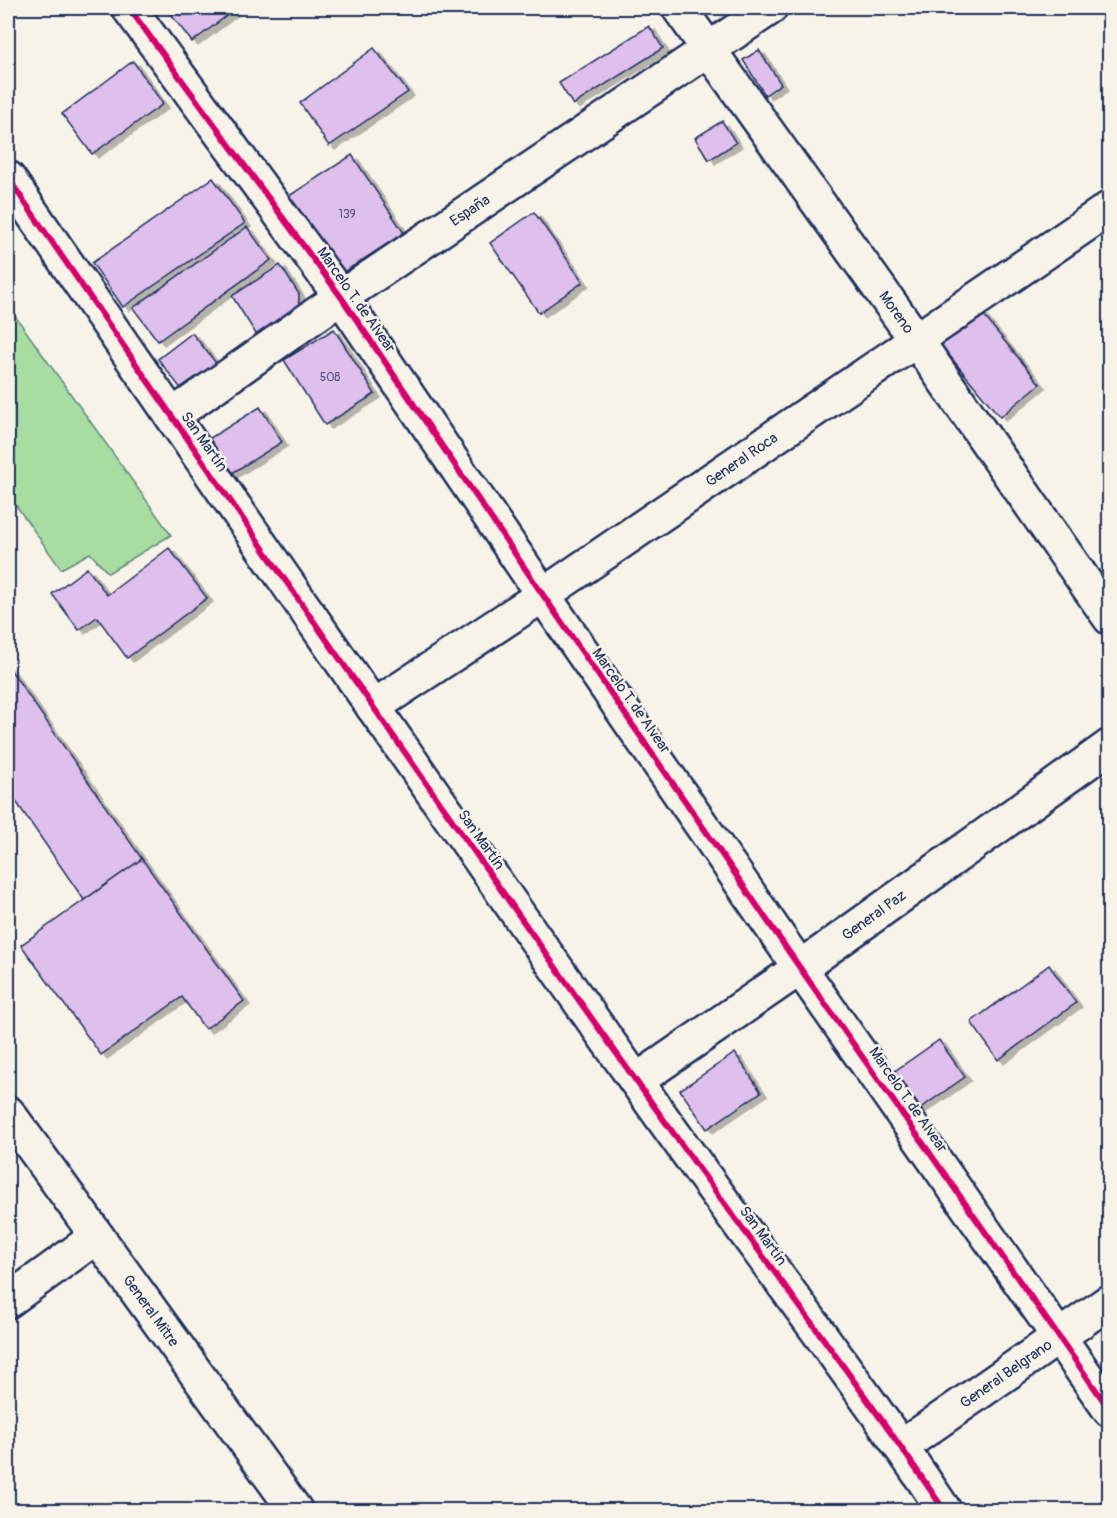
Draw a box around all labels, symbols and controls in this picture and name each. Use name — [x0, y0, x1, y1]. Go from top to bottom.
street label: España — [446, 190, 493, 230]
house number: 139 — [338, 207, 356, 222]
street label: Marcelo T. de Alvear — [312, 243, 400, 357]
street label: Moreno — [875, 287, 918, 337]
house number: 508 — [320, 370, 340, 385]
street label: San Martín — [176, 408, 232, 476]
street label: General Roca — [702, 428, 781, 491]
street label: Marcelo T. de Alvear — [587, 644, 675, 758]
street label: San Martín — [453, 806, 509, 874]
street label: General Paz — [838, 886, 910, 945]
street label: Marcelo T. de Alvear — [864, 1043, 952, 1157]
street label: San Martín — [735, 1203, 791, 1269]
street label: General Mitre — [119, 1271, 184, 1351]
street label: General Belgrano — [956, 1335, 1056, 1412]

